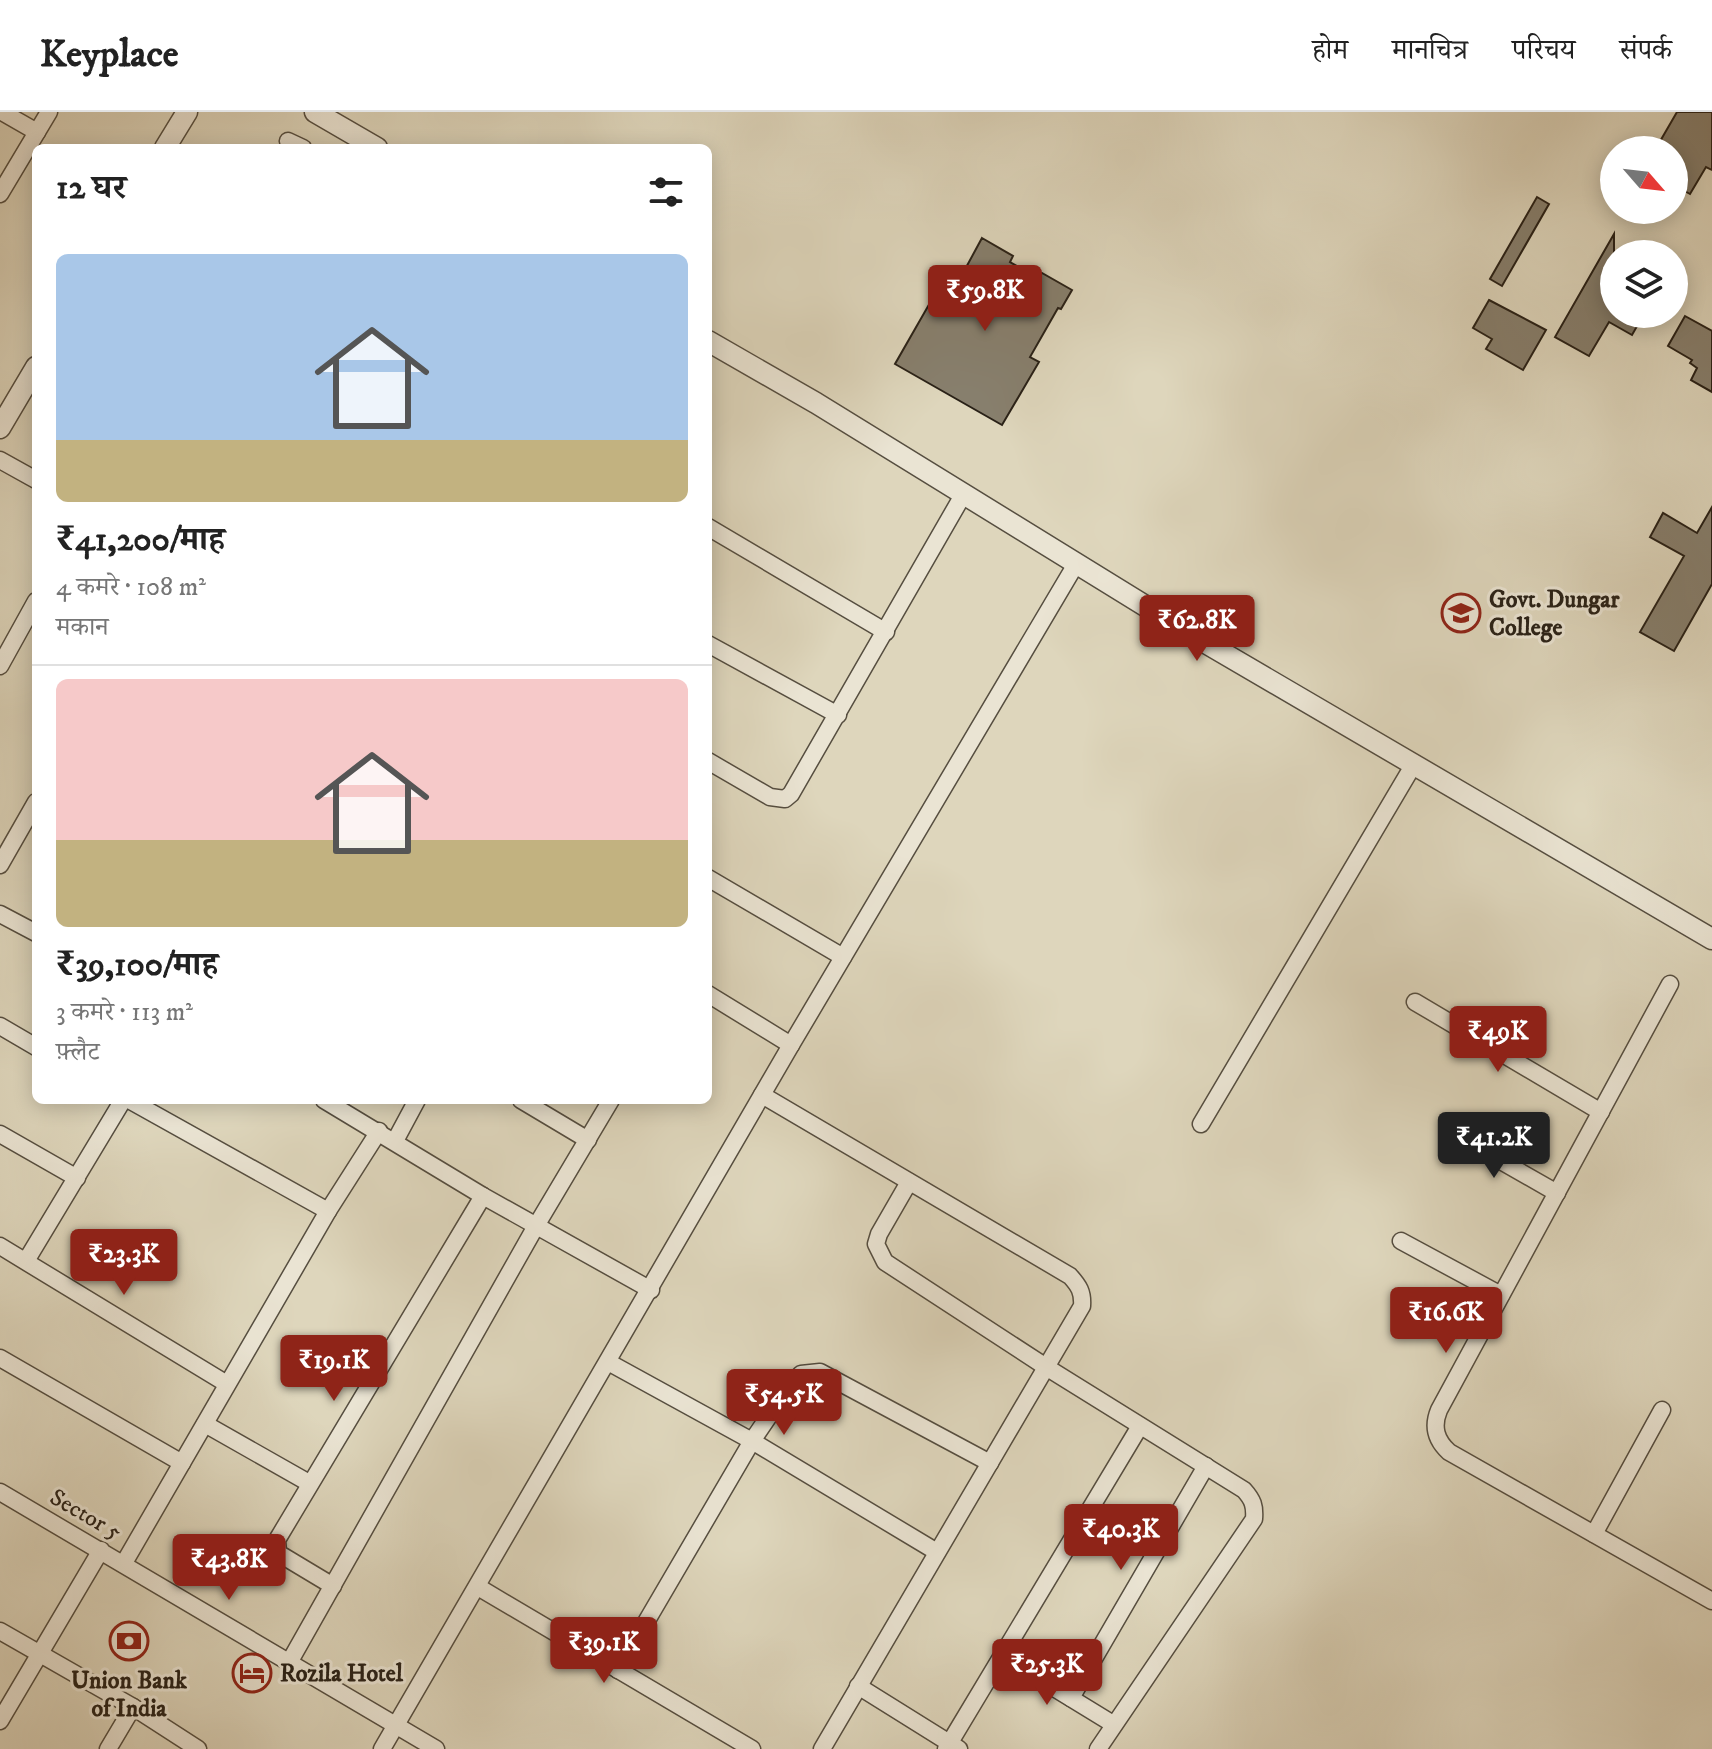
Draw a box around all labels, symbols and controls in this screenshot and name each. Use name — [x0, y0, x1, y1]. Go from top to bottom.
text: Keyplace — [40, 31, 179, 79]
text: होम — [1312, 33, 1348, 68]
text: मानचित्र — [1392, 33, 1468, 68]
text: परिचय — [1512, 33, 1575, 68]
text: संपर्क — [1619, 33, 1672, 68]
north arrow — [1600, 136, 1688, 224]
map controls — [1600, 136, 1688, 328]
text: 12 घर — [56, 167, 126, 209]
icon: filters — [644, 170, 688, 214]
button: layers — [1600, 240, 1688, 328]
pin: ₹59.8K — [920, 265, 1050, 333]
text: ₹59.8K — [946, 274, 1024, 307]
icon: home — [300, 306, 444, 450]
text: ₹41,200/माह — [56, 519, 225, 561]
text: 4 कमरे · 108 m² — [56, 571, 206, 604]
place label: Govt. Dungar College — [1489, 585, 1620, 643]
school or university icon: Govt. Dungar College — [1440, 592, 1482, 634]
pin: ₹62.8K — [1132, 595, 1262, 663]
text: ₹62.8K — [1158, 604, 1236, 637]
text: मकान — [56, 611, 109, 644]
icon: home — [300, 731, 444, 875]
text: ₹39,100/माह — [56, 944, 218, 986]
text: 3 कमरे · 113 m² — [56, 996, 193, 1029]
pin: ₹49K — [1451, 1006, 1545, 1074]
text: ₹49K — [1468, 1015, 1528, 1048]
text: फ़्लैट — [56, 1036, 99, 1069]
pin: ₹41.2K — [1429, 1112, 1559, 1180]
text: ₹41.2K — [1456, 1121, 1532, 1154]
pin: ₹23.3K — [59, 1229, 189, 1297]
text: ₹23.3K — [88, 1238, 160, 1271]
pin: ₹16.6K — [1381, 1287, 1511, 1355]
text: ₹16.6K — [1408, 1296, 1484, 1329]
pin: ₹19.1K — [269, 1335, 399, 1403]
text: ₹19.1K — [298, 1344, 370, 1377]
pin: ₹54.5K — [719, 1369, 849, 1437]
text: ₹54.5K — [745, 1378, 823, 1411]
street label: Sector 5 — [44, 1482, 127, 1547]
pin: ₹40.3K — [1056, 1504, 1186, 1572]
text: ₹40.3K — [1082, 1513, 1160, 1546]
pin: ₹43.8K — [164, 1534, 294, 1602]
text: ₹43.8K — [191, 1543, 267, 1576]
pin: ₹39.1K — [539, 1617, 669, 1685]
bank icon: Union Bank of India — [108, 1620, 150, 1662]
text: ₹39.1K — [568, 1626, 640, 1659]
pin: ₹25.3K — [982, 1639, 1112, 1707]
text: ₹25.3K — [1010, 1648, 1084, 1681]
hotel icon: Rozila Hotel — [231, 1652, 273, 1694]
place label: Rozila Hotel — [280, 1659, 404, 1689]
place label: Union Bank of India — [71, 1666, 188, 1724]

